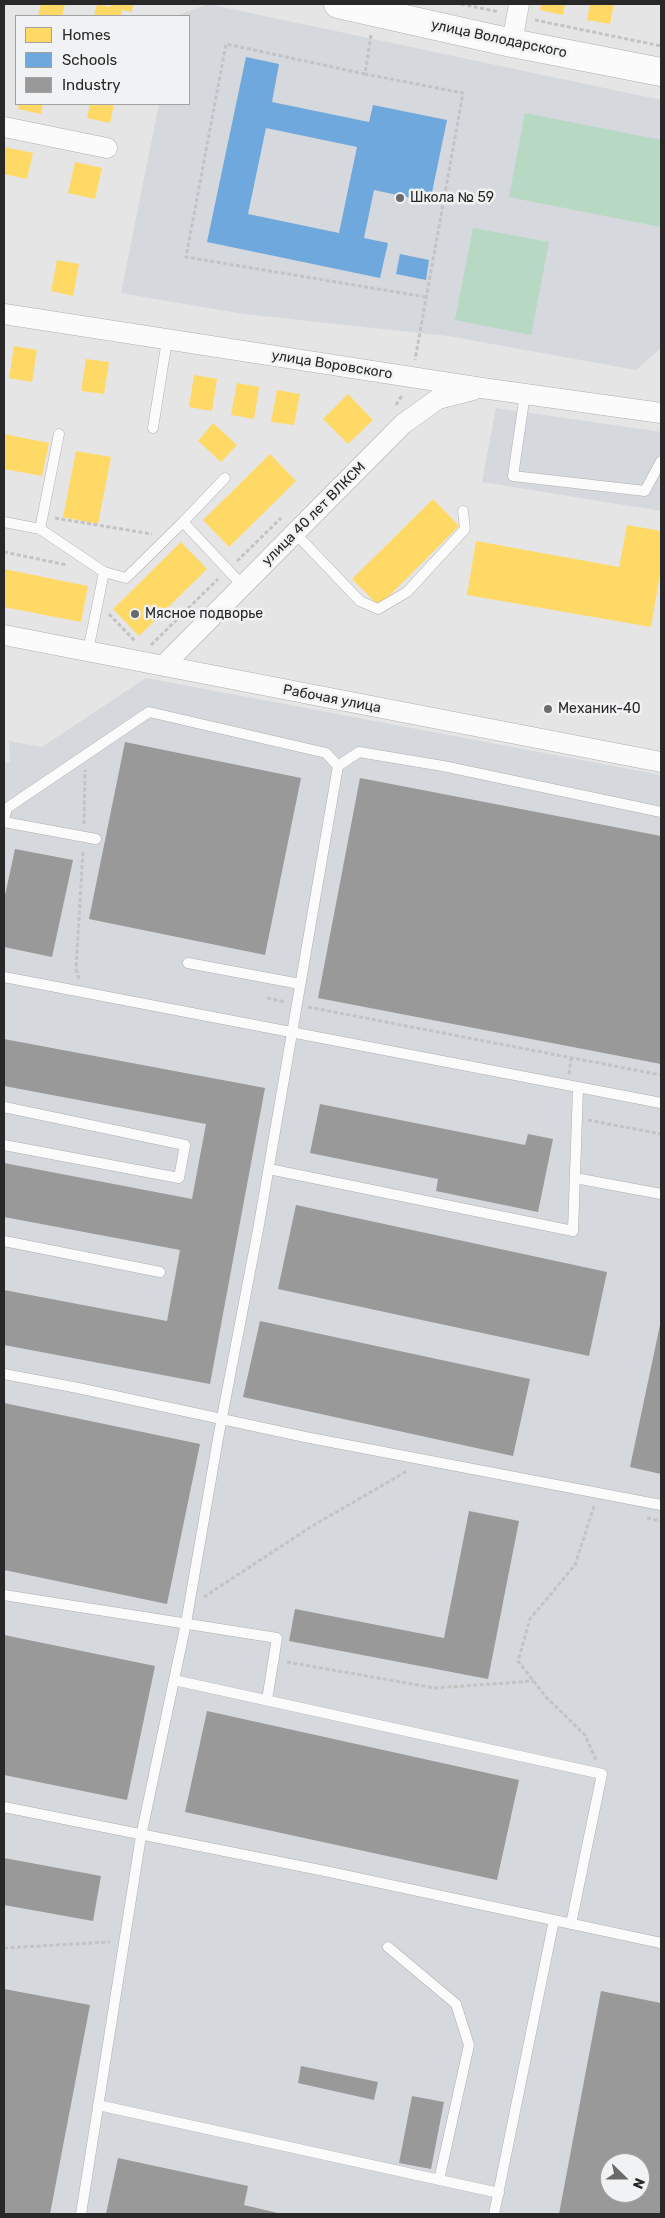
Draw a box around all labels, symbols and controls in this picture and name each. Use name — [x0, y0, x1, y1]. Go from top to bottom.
legend — [15, 15, 190, 105]
street label: улица Володарского — [430, 16, 568, 62]
text: Homes — [62, 26, 111, 44]
text: Schools — [62, 51, 117, 69]
text: Industry — [62, 76, 121, 94]
place label: Школа № 59 — [410, 190, 494, 206]
marker: Школа № 59 — [394, 192, 406, 204]
street label: улица Воровского — [270, 347, 394, 383]
street label: улица 40 лет ВЛКСМ — [259, 459, 369, 569]
place label: Мясное подворье — [145, 606, 263, 622]
marker: Мясное подворье — [129, 608, 141, 620]
street label: Рабочая улица — [281, 681, 383, 717]
place label: Механик-40 — [558, 701, 641, 717]
marker: Механик-40 — [542, 703, 554, 715]
north arrow — [600, 2153, 650, 2203]
text: N — [629, 2176, 648, 2191]

